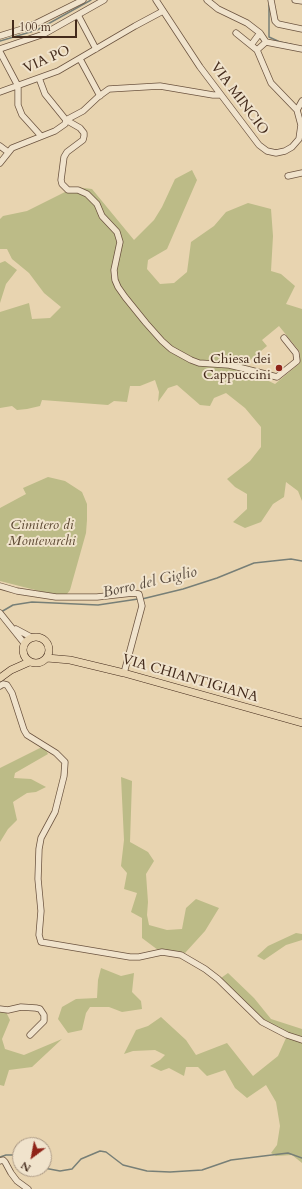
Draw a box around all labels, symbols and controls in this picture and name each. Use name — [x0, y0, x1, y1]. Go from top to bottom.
scale bar — [14, 12, 79, 38]
text: 100 m — [19, 19, 51, 35]
street label: VIA PO — [21, 42, 73, 78]
street label: VIA MINCIO — [206, 59, 272, 139]
place label: Chiesa dei Cappuccini — [203, 352, 271, 384]
marker: Chiesa dei Cappuccini — [274, 363, 284, 373]
park label: Cimitero di Montevarchi — [8, 518, 76, 550]
water label: Borro del Giglio — [101, 563, 199, 603]
street label: VIA CHIANTIGIANA — [120, 652, 260, 706]
north arrow — [12, 1137, 52, 1177]
text: N — [18, 1158, 34, 1176]

